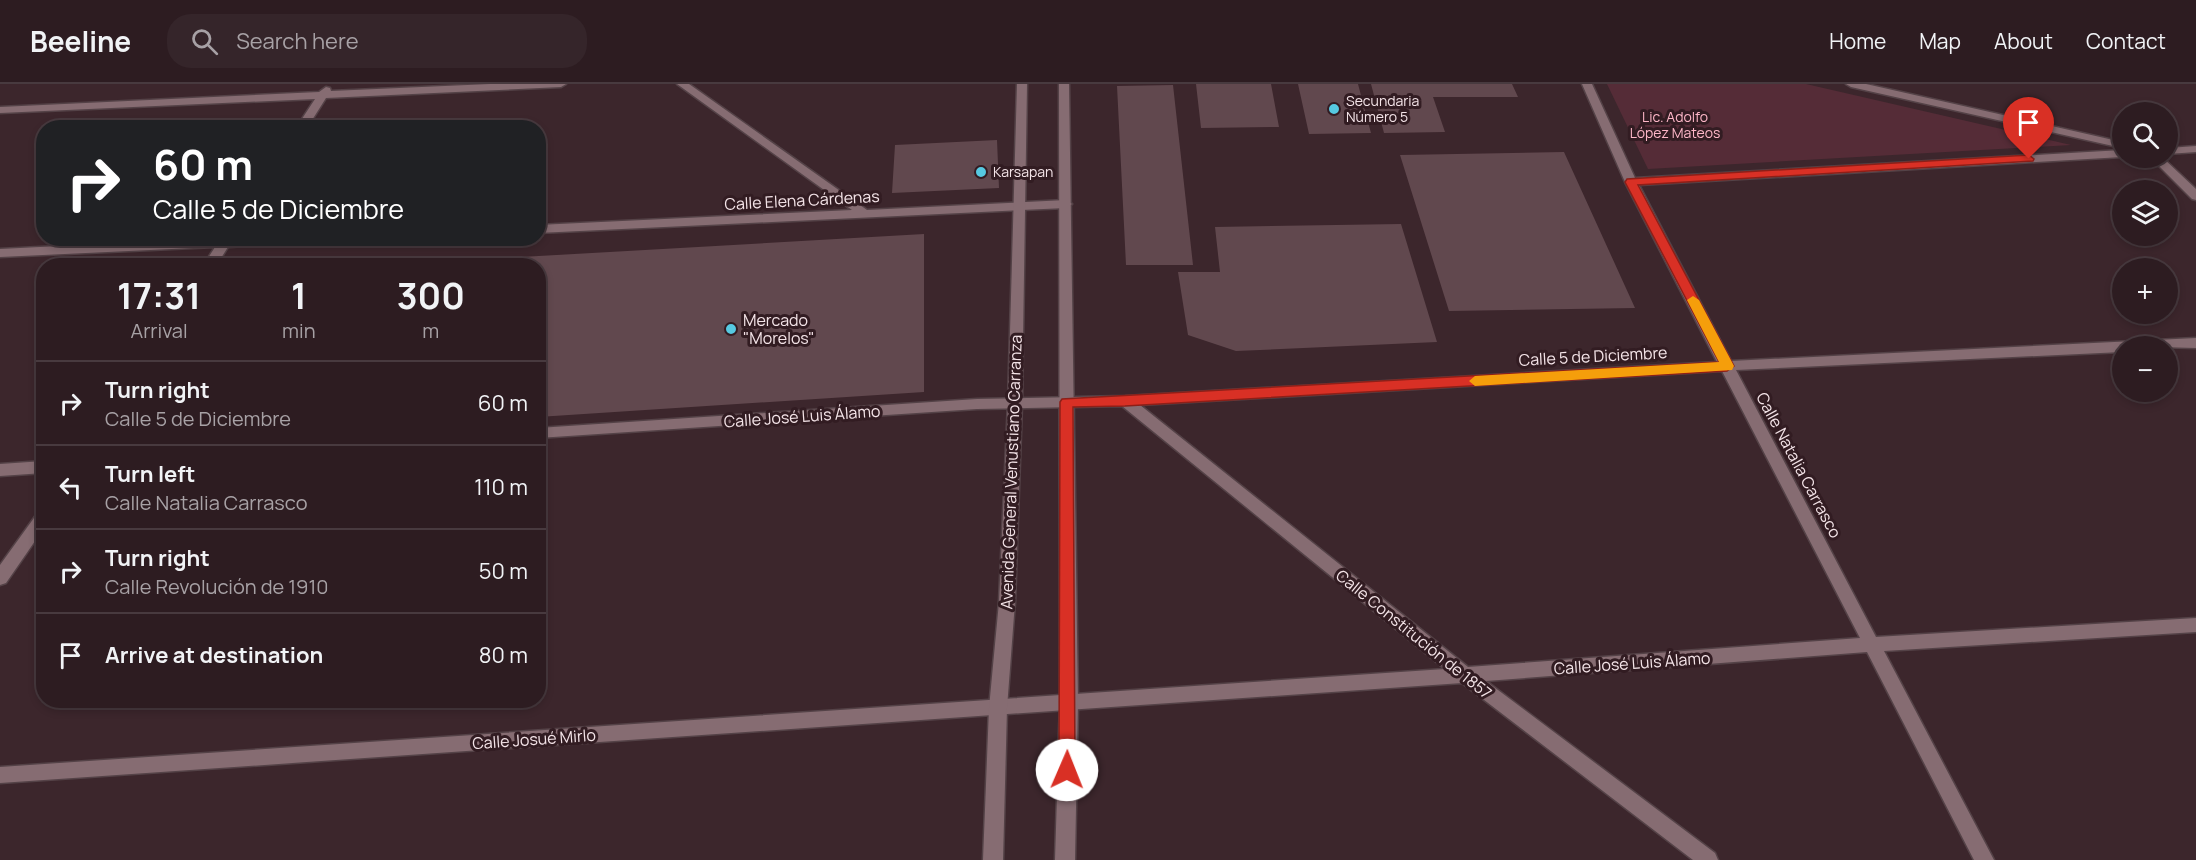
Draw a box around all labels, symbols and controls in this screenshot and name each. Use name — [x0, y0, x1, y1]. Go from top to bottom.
search box — [167, 14, 587, 68]
text: Beeline — [30, 22, 131, 60]
icon: search — [188, 25, 221, 58]
text: Search here — [236, 26, 359, 56]
text: Home — [1829, 27, 1886, 55]
text: Map — [1919, 27, 1961, 55]
text: About — [1994, 27, 2053, 55]
text: Contact — [2086, 27, 2166, 55]
place label: Secundaria Número 5 — [1346, 91, 1419, 126]
pin — [2003, 97, 2054, 159]
marker: Secundaria Número 5 — [1327, 102, 1341, 116]
map controls — [2112, 102, 2178, 402]
button: search — [2112, 102, 2178, 168]
icon: arrive — [2012, 106, 2045, 139]
park label: Lic. Adolfo López Mateos — [1630, 107, 1720, 142]
text: 60 m — [153, 135, 253, 193]
icon: right — [54, 144, 132, 222]
place label: Karsapan — [993, 162, 1053, 181]
marker: Karsapan — [974, 165, 988, 179]
button: layers — [2112, 180, 2178, 246]
street label: Calle Elena Cárdenas — [724, 185, 880, 215]
text: Calle 5 de Diciembre — [153, 190, 404, 227]
button: + — [2112, 258, 2178, 324]
text: 17:31 — [117, 271, 201, 320]
text: 1 — [291, 271, 307, 320]
text: 300 — [397, 271, 465, 320]
place label: Mercado "Morelos" — [743, 309, 815, 349]
text: Arrival — [130, 317, 188, 344]
text: min — [282, 317, 316, 344]
text: m — [422, 317, 439, 344]
marker: Mercado "Morelos" — [724, 322, 738, 336]
street label: Avenida General Venustiano Carranza — [995, 334, 1027, 610]
button: − — [2112, 336, 2178, 402]
street label: Calle 5 de Diciembre — [1518, 341, 1668, 371]
text: Turn right — [105, 375, 210, 405]
icon: right — [54, 387, 87, 420]
text: 60 m — [478, 388, 528, 418]
street label: Calle Natalia Carrasco — [1751, 388, 1847, 542]
street label: Calle José Luis Álamo — [723, 400, 881, 432]
text: Calle 5 de Diciembre — [105, 405, 291, 432]
text: Turn left — [105, 459, 195, 489]
icon: left — [54, 471, 87, 504]
text: 110 m — [474, 472, 528, 502]
text: Calle Natalia Carrasco — [105, 489, 307, 516]
text: Turn right — [105, 543, 210, 573]
icon: right — [54, 555, 87, 588]
text: 50 m — [479, 556, 528, 586]
street label: Calle Constitución de 1857 — [1331, 564, 1497, 704]
text: Calle Revolución de 1910 — [105, 573, 328, 600]
icon: arrive — [54, 639, 87, 672]
text: Arrive at destination — [105, 640, 323, 670]
text: 80 m — [479, 640, 528, 670]
street label: Calle José Luis Álamo — [1553, 647, 1711, 679]
street label: Calle Josué Mirlo — [471, 724, 597, 754]
position arrow — [1035, 738, 1099, 802]

